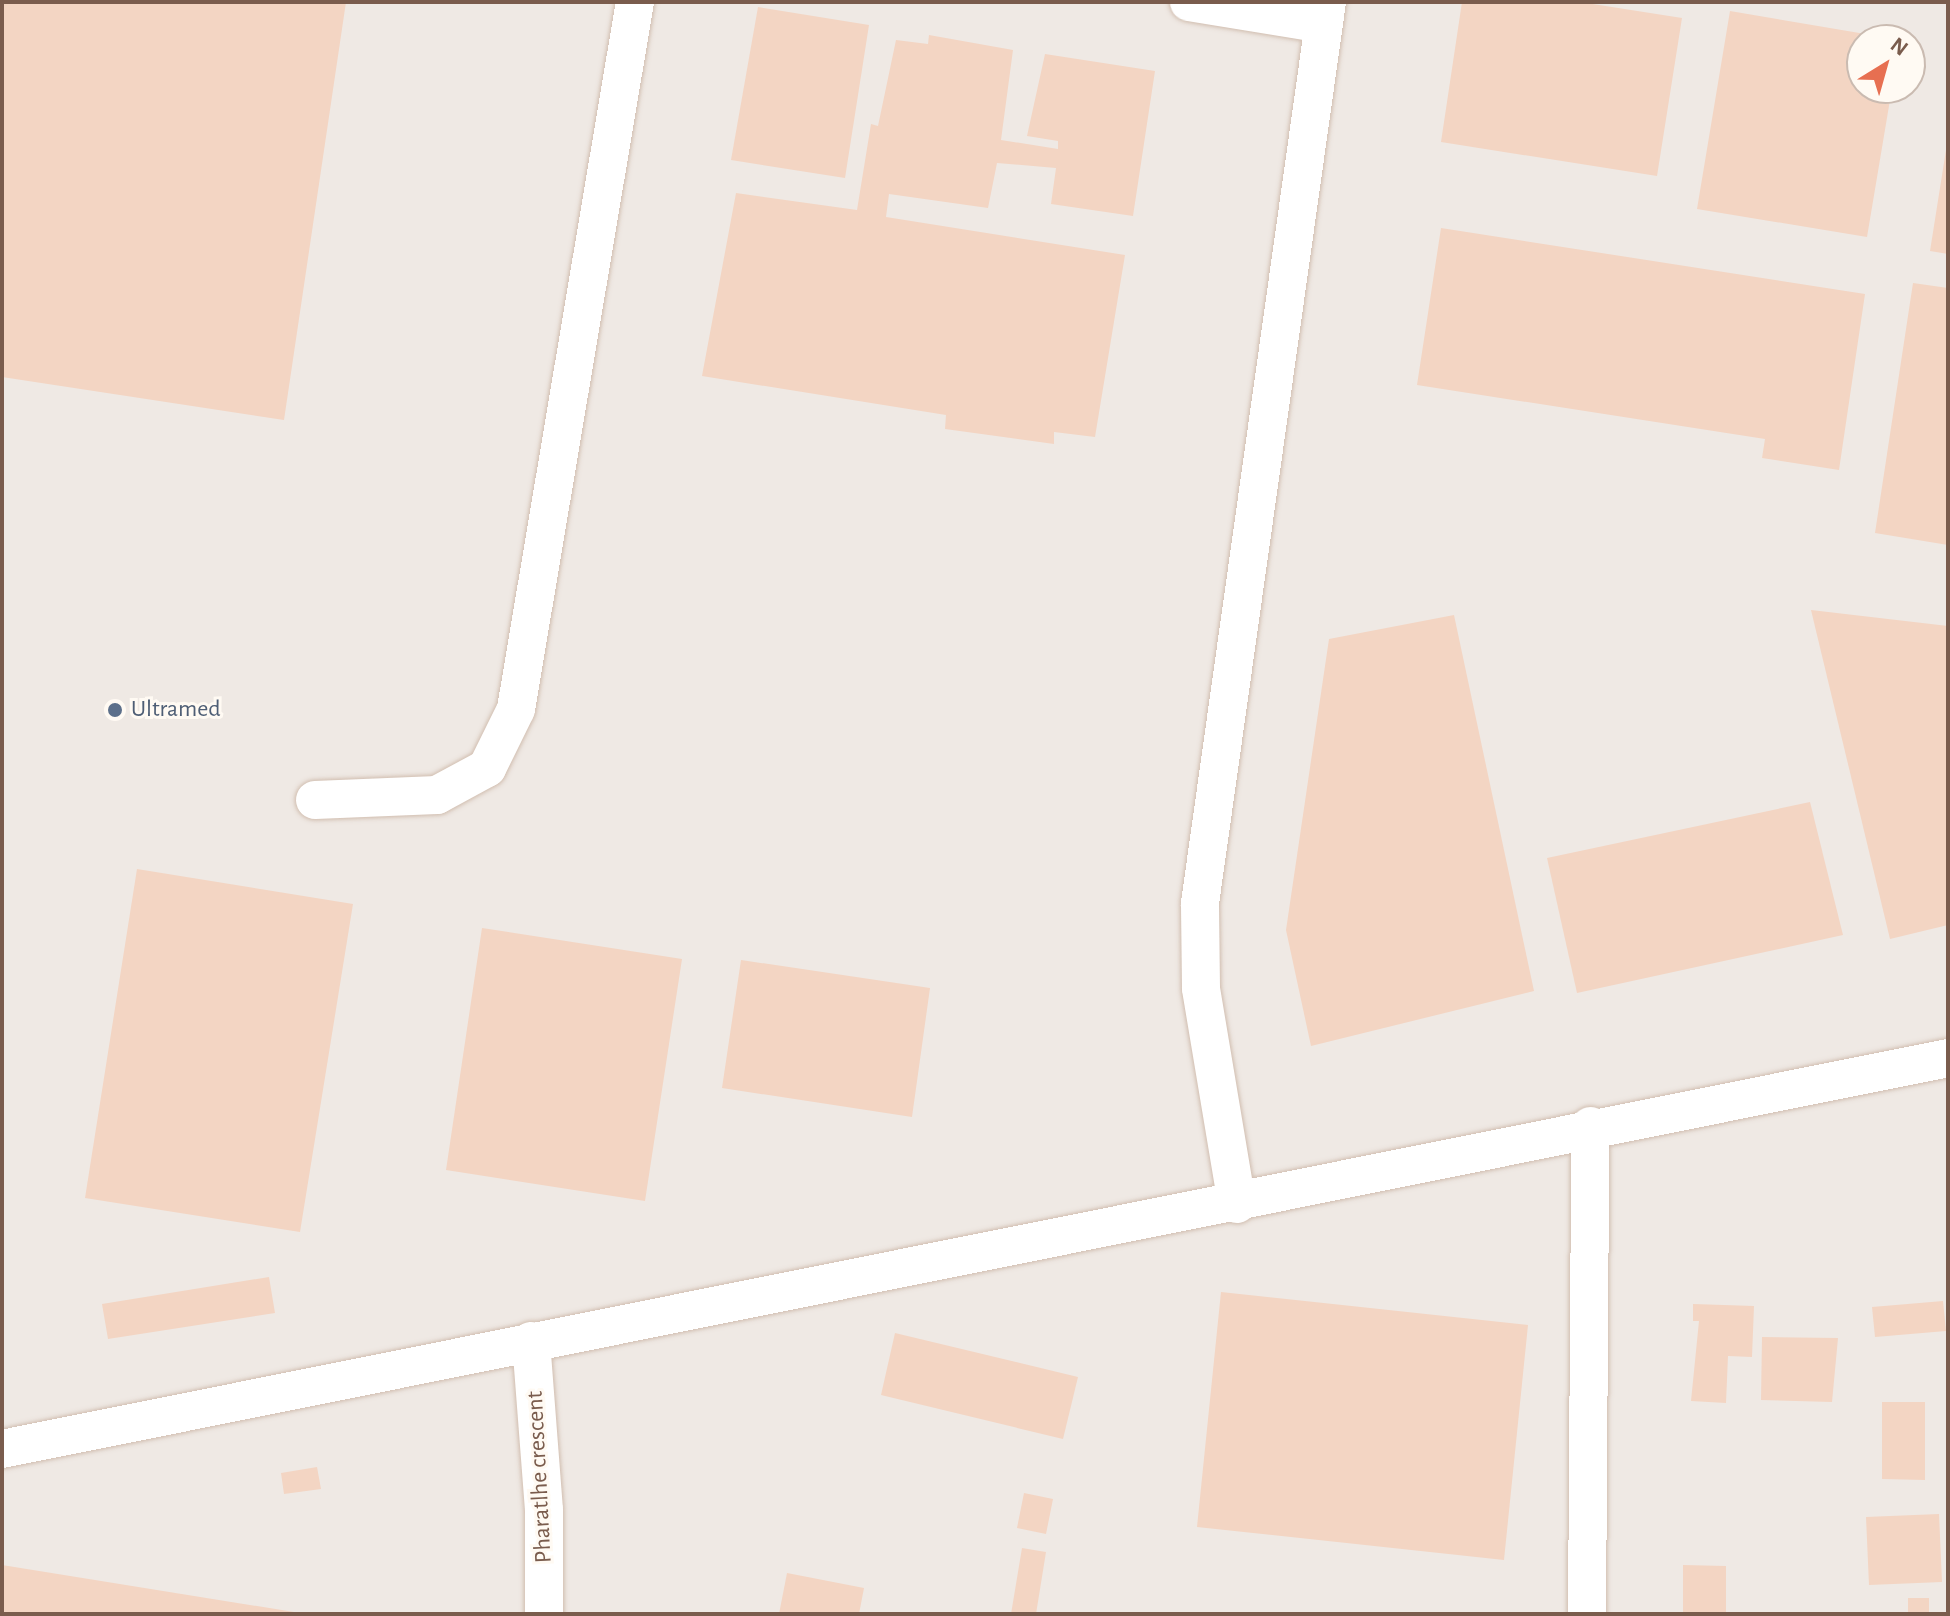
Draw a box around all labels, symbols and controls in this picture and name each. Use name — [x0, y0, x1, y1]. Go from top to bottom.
north arrow — [1846, 24, 1926, 104]
text: N — [1887, 33, 1912, 60]
place label: Ultramed — [131, 696, 221, 724]
marker: Ultramed — [106, 701, 124, 719]
street label: Pharatlhe crescent — [521, 1390, 559, 1564]

